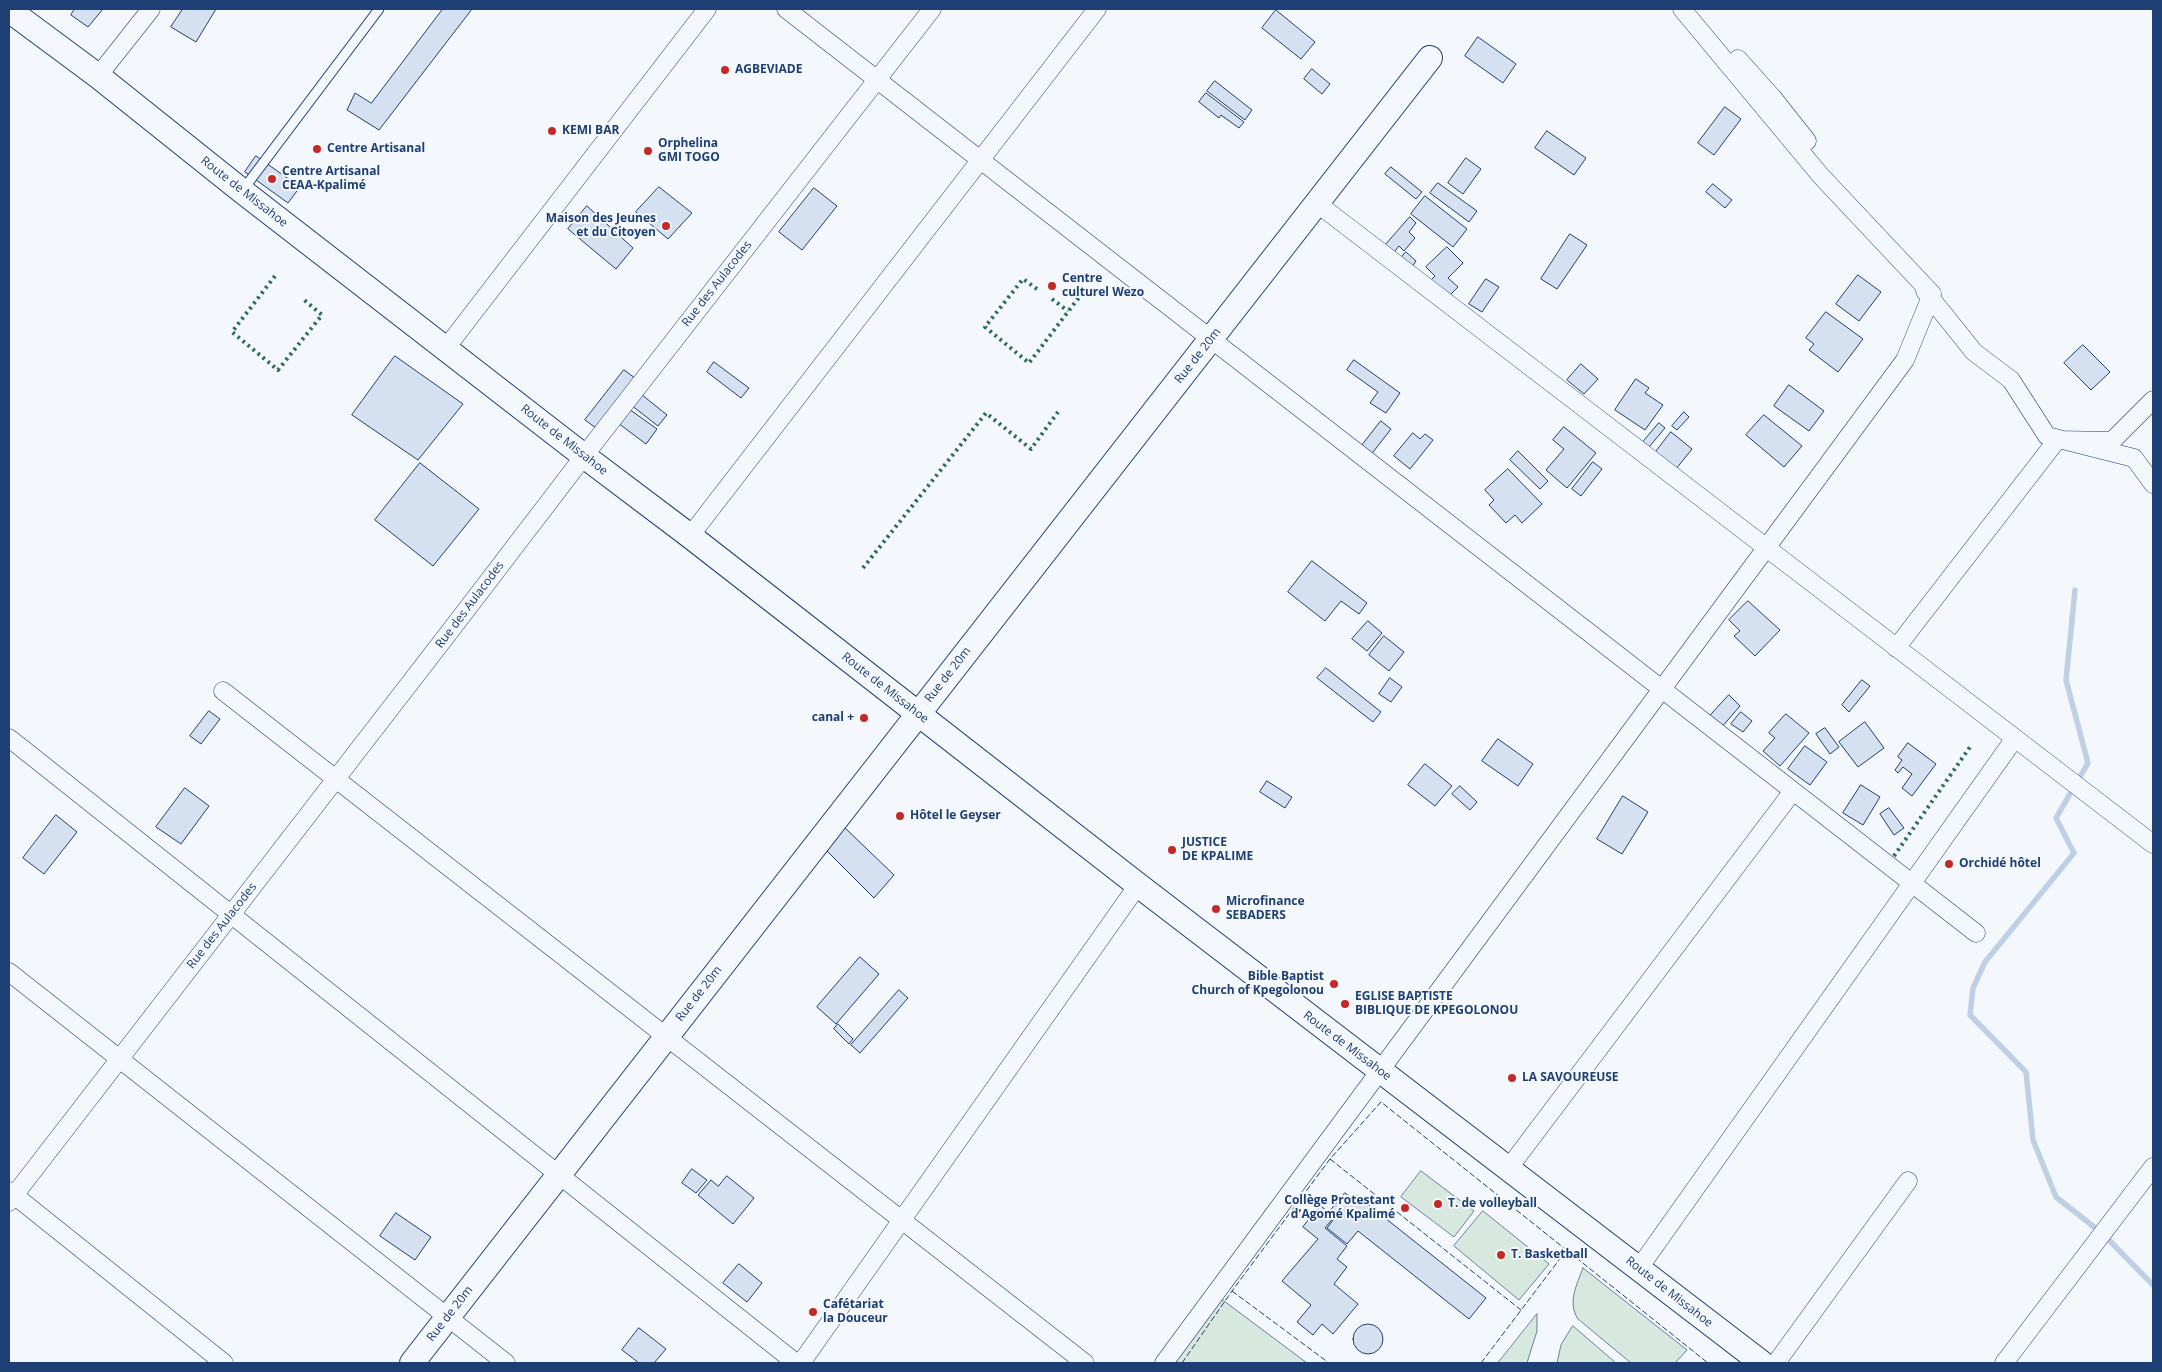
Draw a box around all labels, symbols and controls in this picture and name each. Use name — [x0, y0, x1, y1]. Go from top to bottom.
place label: AGBEVIADE — [735, 63, 802, 77]
marker: AGBEVIADE — [719, 64, 731, 76]
place label: KEMI BAR — [562, 124, 619, 138]
marker: KEMI BAR — [546, 125, 558, 137]
place label: Orphelina GMI TOGO — [658, 137, 720, 165]
place label: Centre Artisanal — [327, 142, 425, 156]
marker: Centre Artisanal — [311, 143, 323, 155]
marker: Orphelina GMI TOGO — [642, 145, 654, 157]
street label: Route de Missahoe — [198, 154, 290, 230]
place label: Centre Artisanal CEAA-Kpalimé — [282, 165, 380, 193]
marker: Centre Artisanal CEAA-Kpalimé — [266, 173, 278, 185]
place label: Maison des Jeunes et du Citoyen — [546, 212, 656, 240]
marker: Maison des Jeunes et du Citoyen — [660, 220, 672, 232]
street label: Rue des Aulacodes — [679, 238, 755, 330]
place label: Centre culturel Wezo — [1062, 272, 1144, 300]
marker: Centre culturel Wezo — [1046, 280, 1058, 292]
street label: Rue de 20m — [1172, 325, 1224, 387]
street label: Route de Missahoe — [518, 402, 610, 478]
street label: Rue des Aulacodes — [433, 559, 507, 651]
street label: Rue de 20m — [922, 644, 974, 706]
street label: Route de Missahoe — [839, 650, 931, 726]
place label: canal + — [812, 711, 854, 725]
marker: canal + — [858, 712, 870, 724]
place label: Hôtel le Geyser — [910, 809, 1001, 823]
marker: Hôtel le Geyser — [894, 810, 906, 822]
place label: JUSTICE DE KPALIME — [1182, 836, 1253, 864]
marker: JUSTICE DE KPALIME — [1166, 844, 1178, 856]
place label: Orchidé hôtel — [1959, 857, 2041, 871]
marker: Orchidé hôtel — [1943, 858, 1955, 870]
street label: Rue des Aulacodes — [184, 880, 260, 972]
place label: Microfinance SEBADERS — [1226, 895, 1305, 923]
marker: Microfinance SEBADERS — [1210, 903, 1222, 915]
street label: Rue de 20m — [673, 963, 725, 1025]
place label: Bible Baptist Church of Kpegolonou — [1192, 970, 1324, 998]
marker: Bible Baptist Church of Kpegolonou — [1328, 978, 1340, 990]
place label: EGLISE BAPTISTE BIBLIQUE DE KPEGOLONOU — [1355, 990, 1518, 1018]
marker: EGLISE BAPTISTE BIBLIQUE DE KPEGOLONOU — [1339, 998, 1351, 1010]
street label: Route de Missahoe — [1300, 1008, 1394, 1084]
place label: LA SAVOUREUSE — [1522, 1071, 1619, 1085]
marker: LA SAVOUREUSE — [1506, 1072, 1518, 1084]
place label: Collège Protestant d'Agomé Kpalimé — [1284, 1194, 1395, 1222]
place label: T. de volleyball — [1448, 1197, 1537, 1211]
marker: T. de volleyball — [1432, 1198, 1444, 1210]
marker: Collège Protestant d'Agomé Kpalimé — [1399, 1202, 1411, 1214]
place label: T. Basketball — [1511, 1248, 1588, 1262]
marker: T. Basketball — [1495, 1249, 1507, 1261]
street label: Route de Missahoe — [1623, 1254, 1715, 1330]
street label: Rue de 20m — [424, 1283, 476, 1345]
place label: Cafétariat la Douceur — [823, 1298, 888, 1326]
marker: Cafétariat la Douceur — [807, 1306, 819, 1318]

